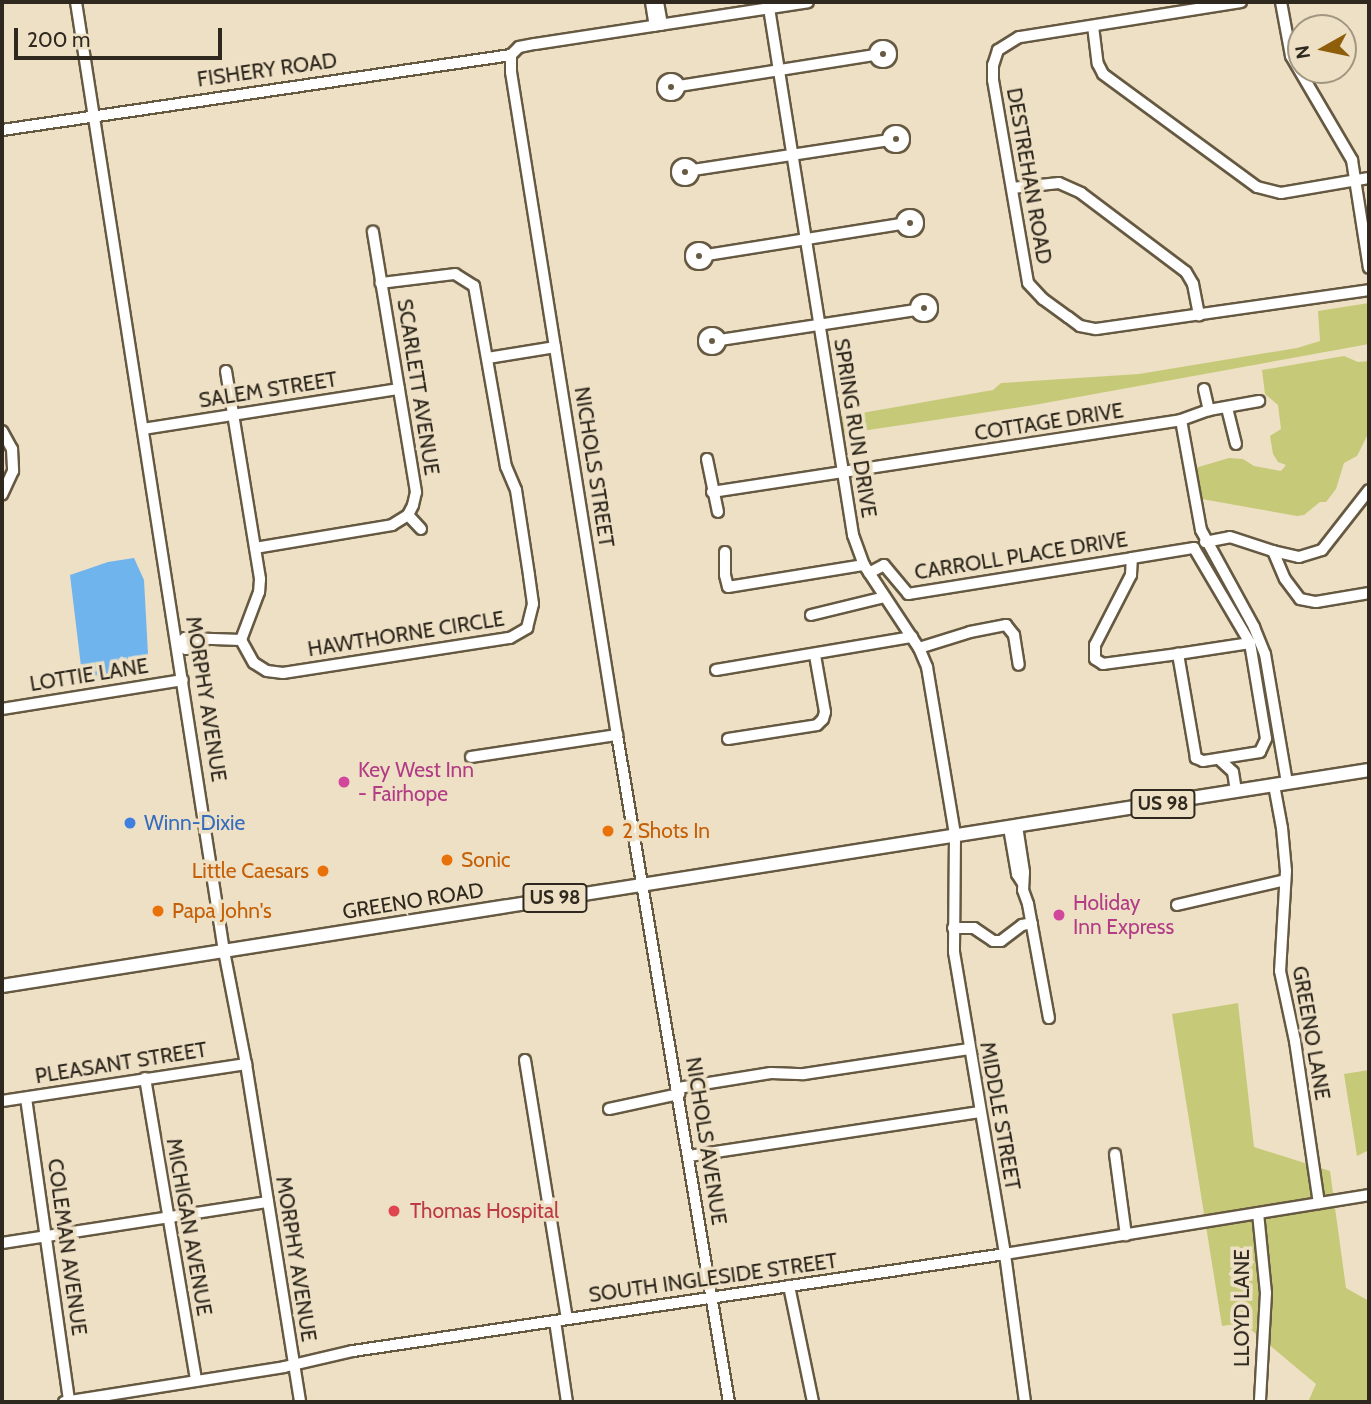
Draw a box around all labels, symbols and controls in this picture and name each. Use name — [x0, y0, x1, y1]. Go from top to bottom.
scale bar — [18, 14, 226, 58]
north arrow — [1287, 14, 1357, 84]
text: 200 m — [27, 27, 90, 52]
text: N — [1290, 44, 1315, 60]
street label: FISHERY ROAD — [195, 48, 339, 92]
street label: DESTREHAN ROAD — [1001, 86, 1057, 266]
street label: SCARLETT AVENUE — [392, 297, 444, 477]
street label: SPRING RUN DRIVE — [828, 337, 882, 519]
street label: SALEM STREET — [197, 367, 339, 413]
street label: NICHOLS STREET — [569, 385, 619, 549]
street label: COTTAGE DRIVE — [973, 398, 1125, 446]
street label: CARROLL PLACE DRIVE — [913, 527, 1129, 585]
street label: HAWTHORNE CIRCLE — [306, 606, 506, 662]
street label: MORPHY AVENUE — [180, 614, 232, 784]
street label: LOTTIE LANE — [28, 653, 150, 697]
place label: Key West Inn - Fairhope — [358, 757, 474, 807]
marker: Key West Inn - Fairhope — [336, 774, 352, 790]
road number: US 98 — [1130, 789, 1196, 820]
place label: Winn-Dixie — [144, 810, 245, 836]
marker: Winn-Dixie — [122, 815, 138, 831]
place label: 2 Shots In — [622, 818, 710, 844]
marker: 2 Shots In — [600, 823, 616, 839]
place label: Sonic — [461, 847, 511, 873]
marker: Sonic — [439, 852, 455, 868]
place label: Little Caesars — [192, 858, 309, 884]
marker: Little Caesars — [315, 863, 331, 879]
street label: GREENO ROAD — [341, 877, 485, 925]
road number: US 98 — [522, 882, 588, 914]
place label: Holiday Inn Express — [1073, 890, 1174, 940]
place label: Papa John's — [172, 898, 272, 924]
marker: Papa John's — [150, 903, 166, 919]
marker: Holiday Inn Express — [1051, 907, 1067, 923]
street label: GREENO LANE — [1287, 964, 1335, 1102]
street label: PLEASANT STREET — [33, 1037, 209, 1089]
street label: MIDDLE STREET — [975, 1040, 1025, 1192]
street label: NICHOLS AVENUE — [680, 1055, 732, 1227]
street label: MICHIGAN AVENUE — [161, 1136, 217, 1318]
street label: COLEMAN AVENUE — [42, 1157, 92, 1337]
street label: MORPHY AVENUE — [270, 1174, 322, 1344]
place label: Thomas Hospital — [410, 1198, 559, 1224]
marker: Thomas Hospital — [384, 1201, 404, 1221]
street label: SOUTH INGLESIDE STREET — [587, 1248, 839, 1308]
street label: LLOYD LANE — [1229, 1249, 1255, 1367]

